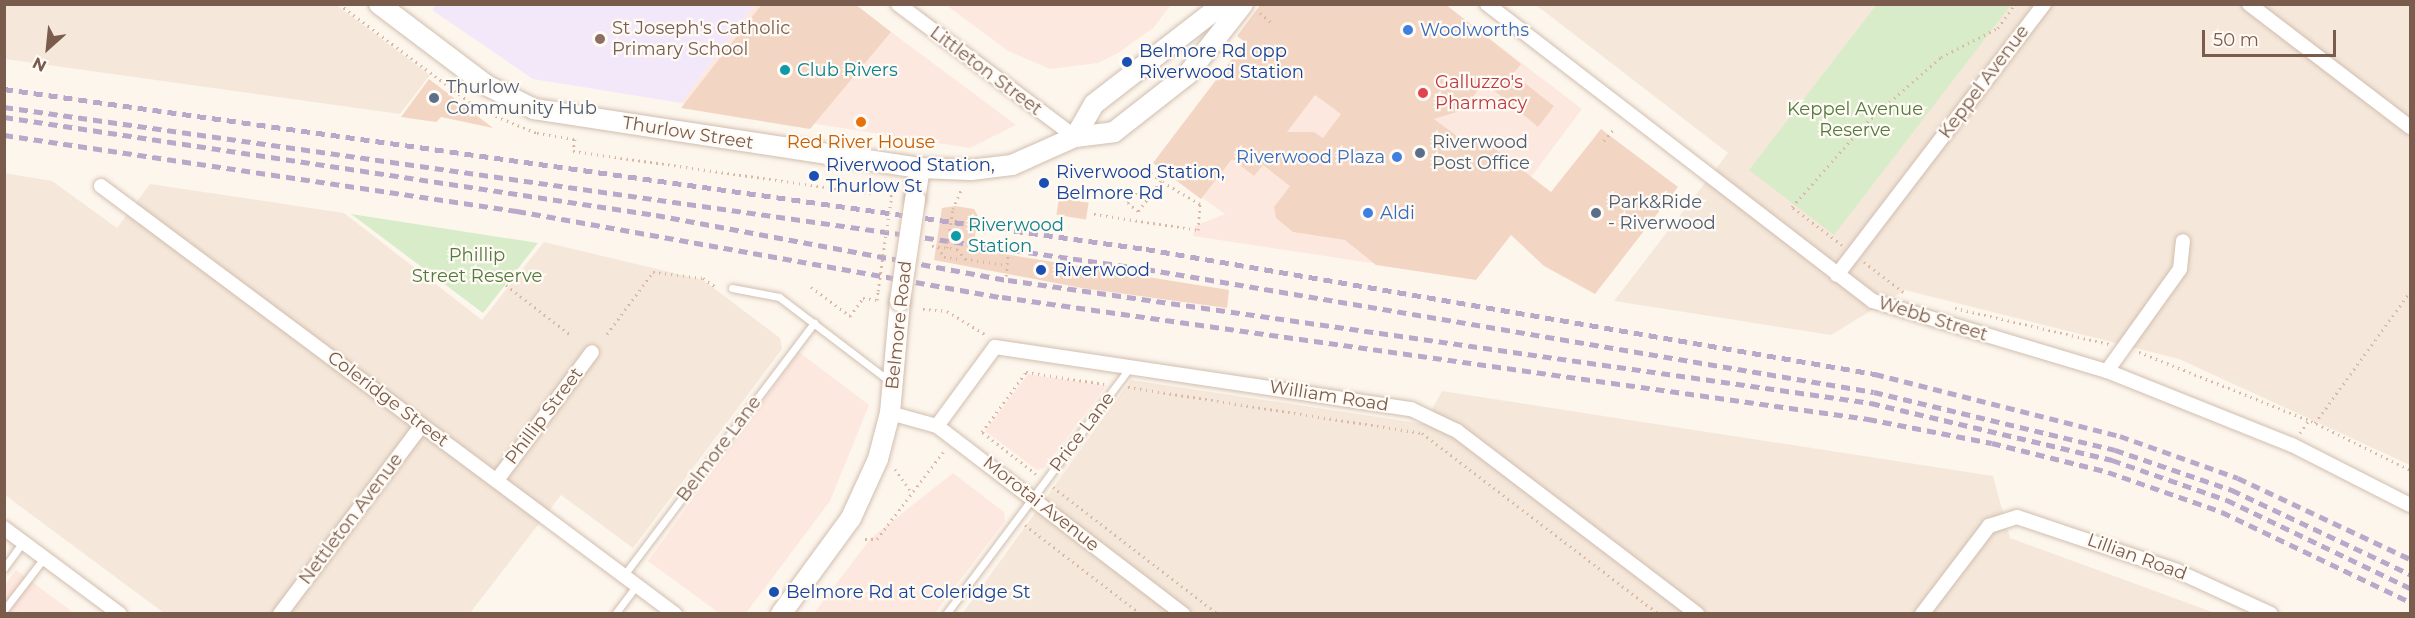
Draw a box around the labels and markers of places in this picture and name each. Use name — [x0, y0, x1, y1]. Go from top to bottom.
place label: St Joseph's Catholic Primary School — [612, 18, 790, 60]
place label: Woolworths — [1420, 19, 1529, 41]
marker: Woolworths — [1401, 23, 1415, 37]
marker: St Joseph's Catholic Primary School — [593, 32, 607, 46]
place label: Belmore Rd opp Riverwood Station — [1139, 41, 1304, 84]
marker: Belmore Rd opp Riverwood Station — [1120, 55, 1134, 69]
place label: Club Rivers — [797, 59, 898, 81]
marker: Club Rivers — [778, 63, 792, 77]
place label: Galluzzo's Pharmacy — [1435, 72, 1527, 115]
place label: Thurlow Community Hub — [446, 77, 597, 119]
marker: Galluzzo's Pharmacy — [1416, 86, 1430, 100]
marker: Thurlow Community Hub — [427, 91, 441, 105]
marker: Red River House — [854, 115, 868, 129]
place label: Red River House — [787, 131, 935, 153]
place label: Riverwood Post Office — [1432, 132, 1530, 174]
place label: Riverwood Plaza — [1236, 146, 1385, 168]
marker: Riverwood Post Office — [1413, 146, 1427, 160]
marker: Riverwood Plaza — [1390, 150, 1404, 164]
place label: Riverwood Station, Thurlow St — [826, 155, 995, 198]
place label: Riverwood Station, Belmore Rd — [1056, 162, 1225, 204]
marker: Riverwood Station, Thurlow St — [807, 169, 821, 183]
marker: Riverwood Station, Belmore Rd — [1037, 176, 1051, 190]
place label: Park&Ride - Riverwood — [1608, 192, 1716, 234]
place label: Aldi — [1380, 202, 1415, 224]
marker: Aldi — [1361, 206, 1375, 220]
marker: Park&Ride - Riverwood — [1589, 206, 1603, 220]
place label: Riverwood Station — [968, 215, 1064, 258]
marker: Riverwood Station — [949, 229, 963, 243]
place label: Riverwood — [1054, 259, 1150, 281]
marker: Riverwood — [1032, 261, 1050, 279]
place label: Belmore Rd at Coleridge St — [786, 581, 1031, 603]
marker: Belmore Rd at Coleridge St — [767, 585, 781, 599]

